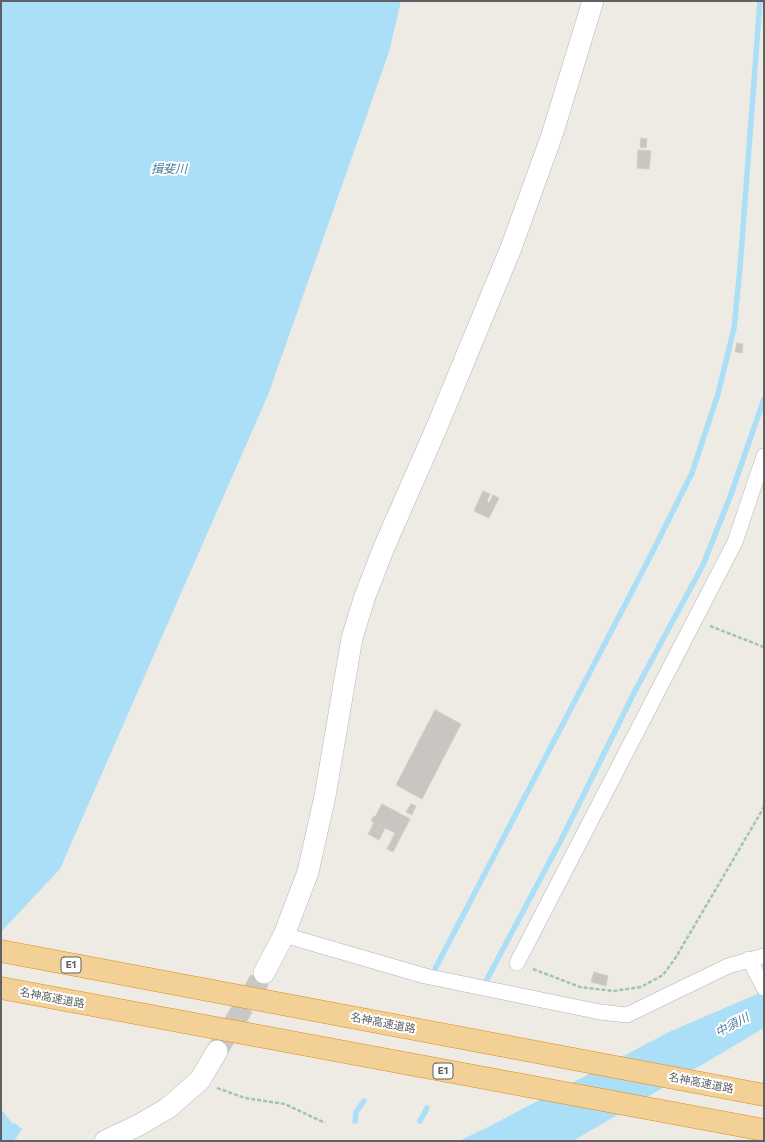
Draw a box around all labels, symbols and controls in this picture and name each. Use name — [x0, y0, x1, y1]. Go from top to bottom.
water label: 揖斐川 — [151, 162, 187, 176]
road number: E1 — [61, 957, 81, 973]
street label: 名神高速道路 — [18, 985, 86, 1011]
street label: 名神高速道路 — [349, 1010, 417, 1036]
water label: 中須川 — [713, 1010, 751, 1040]
road number: E1 — [433, 1063, 453, 1079]
street label: 名神高速道路 — [667, 1070, 735, 1096]

